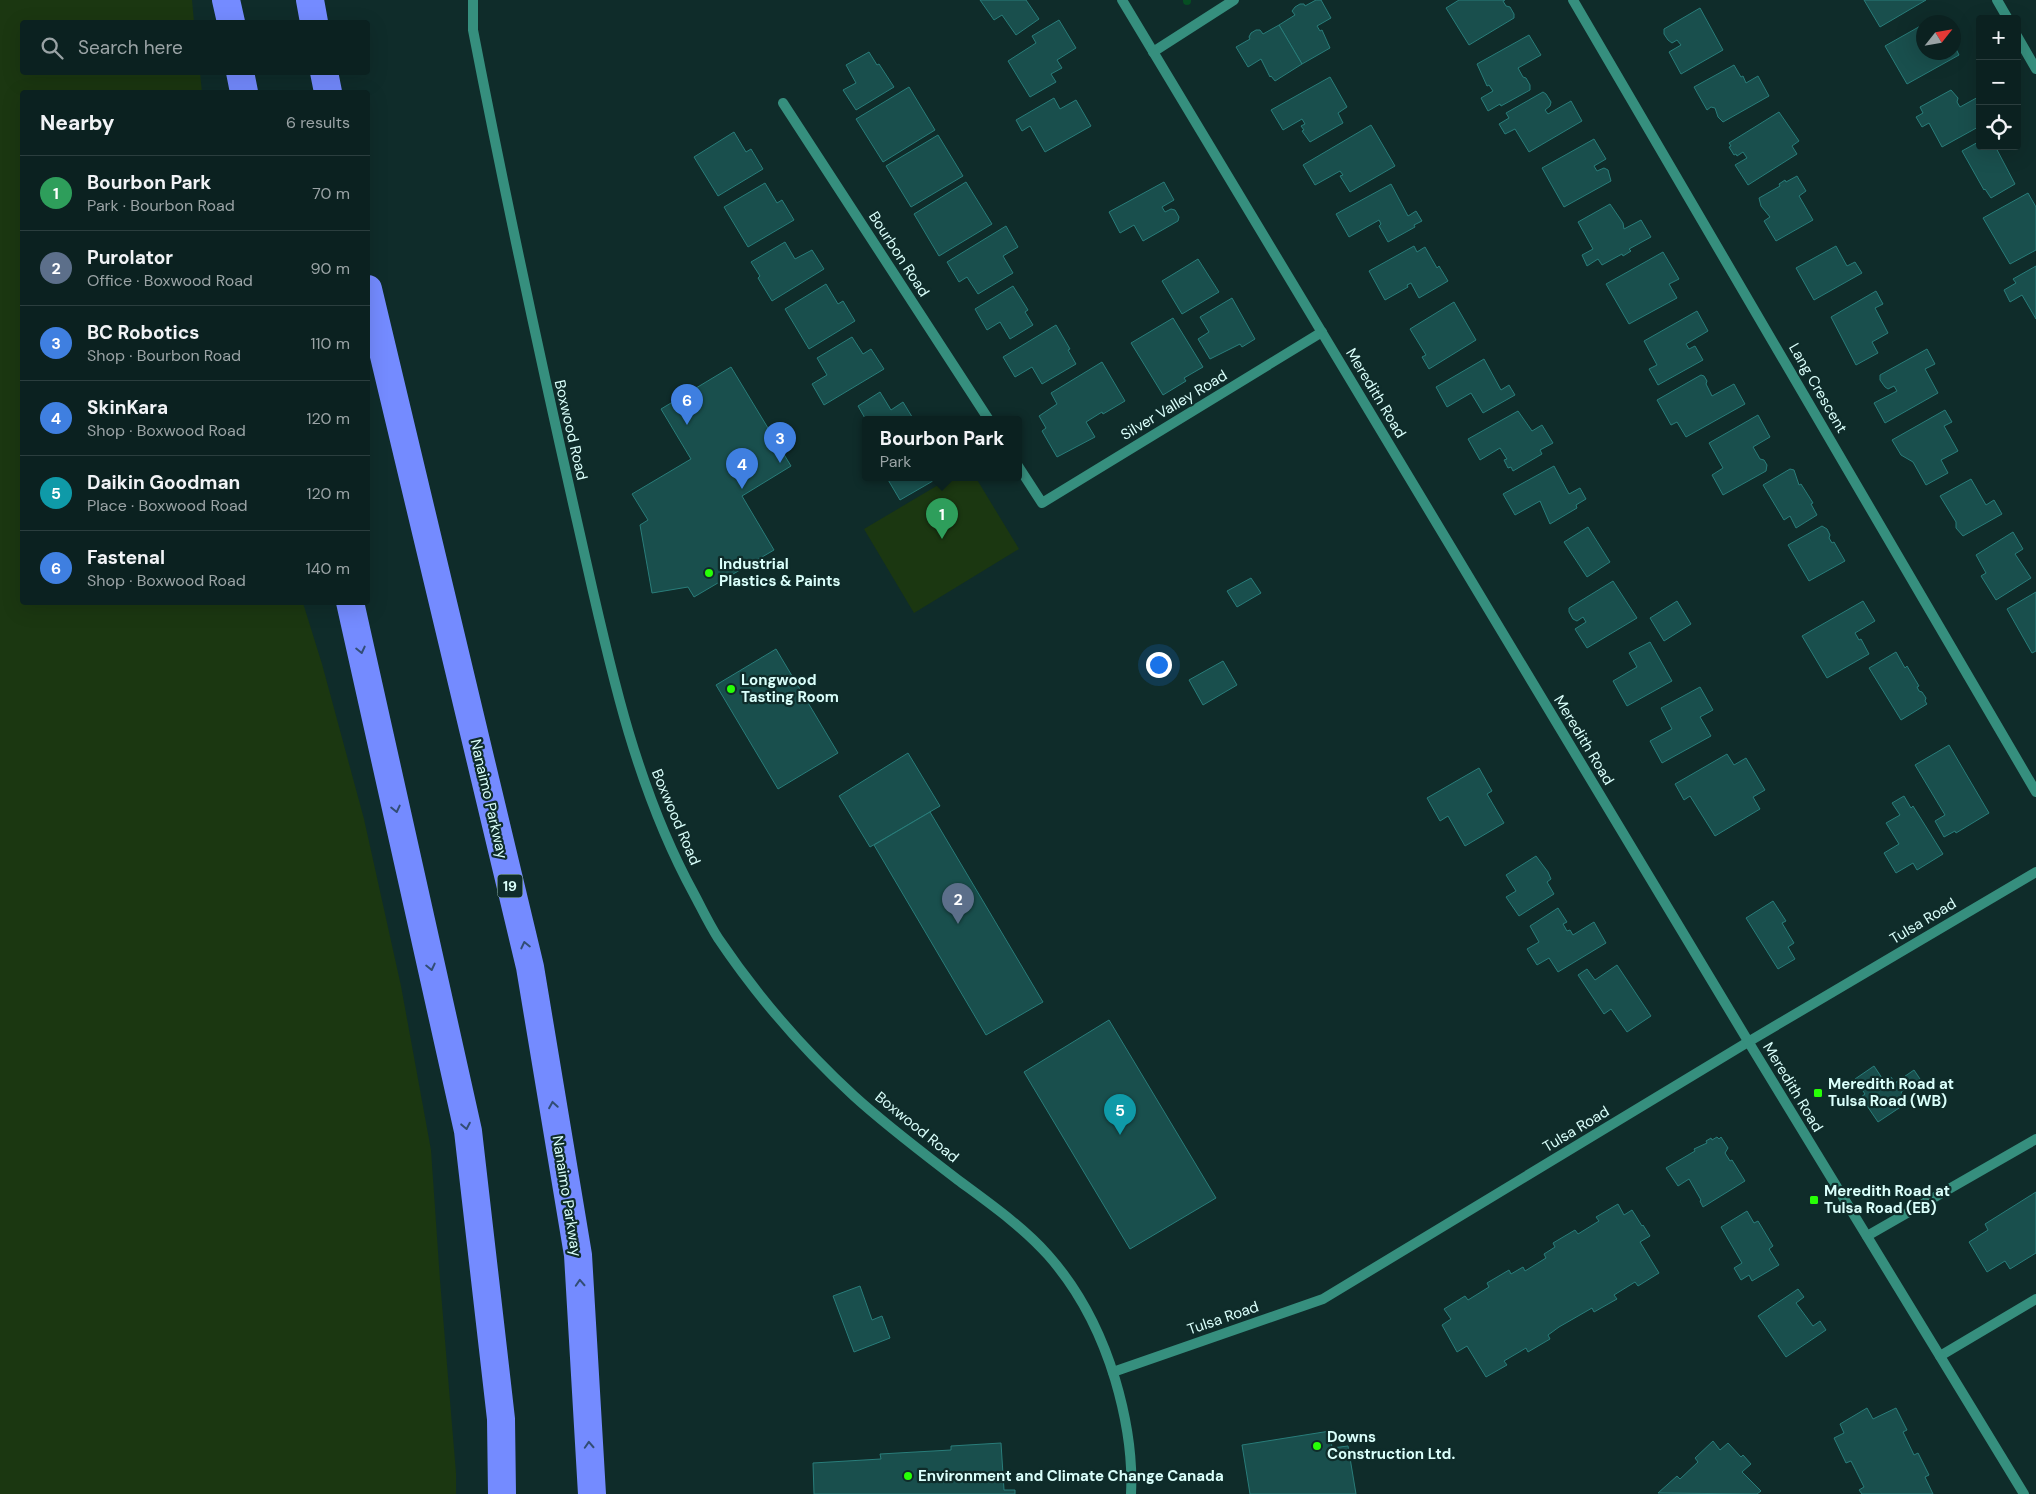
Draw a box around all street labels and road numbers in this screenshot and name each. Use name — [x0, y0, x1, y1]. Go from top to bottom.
street label: Bourbon Road — [864, 207, 934, 301]
street label: Lang Crescent — [1784, 339, 1852, 437]
street label: Meredith Road — [1341, 344, 1411, 442]
street label: Silver Valley Road — [1117, 365, 1231, 445]
street label: Boxwood Road — [550, 378, 592, 482]
street label: Meredith Road — [1549, 691, 1619, 789]
street label: Nanaimo Parkway — [466, 737, 513, 861]
street label: Boxwood Road — [647, 766, 705, 868]
road number: 19 — [498, 874, 522, 898]
street label: Tulsa Road — [1886, 893, 1960, 949]
street label: Meredith Road — [1758, 1038, 1828, 1136]
street label: Boxwood Road — [871, 1087, 963, 1167]
street label: Tulsa Road — [1539, 1101, 1613, 1157]
street label: Nanaimo Parkway — [548, 1134, 587, 1259]
street label: Tulsa Road — [1185, 1296, 1261, 1340]

